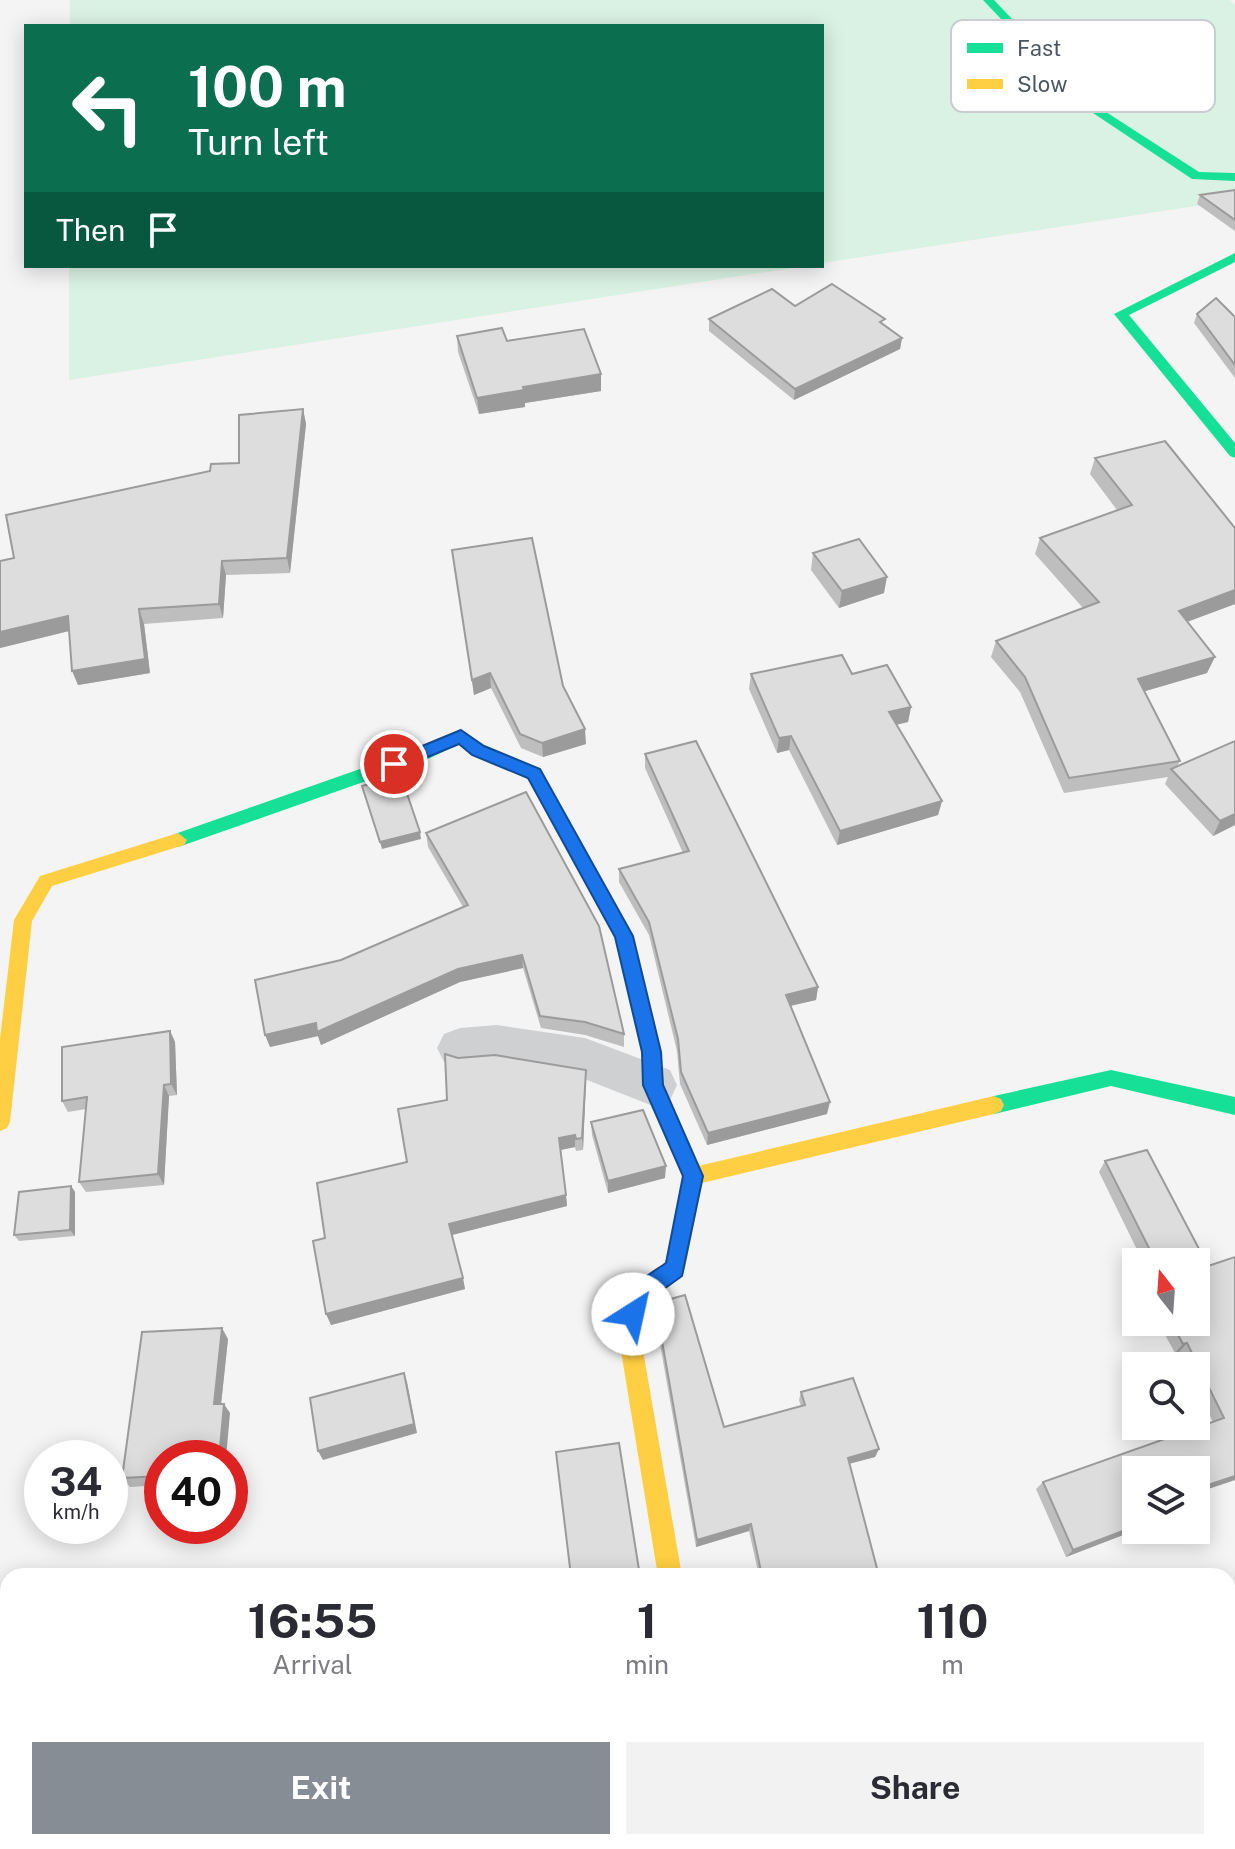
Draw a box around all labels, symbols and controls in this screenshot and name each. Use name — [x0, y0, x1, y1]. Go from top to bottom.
legend — [951, 20, 1215, 112]
text: Fast — [1017, 35, 1061, 61]
text: 100 m — [188, 54, 347, 120]
icon: left — [56, 56, 160, 160]
text: Slow — [1017, 71, 1067, 97]
text: Turn left — [188, 121, 329, 163]
icon: arrive — [141, 208, 185, 252]
text: Then — [56, 212, 125, 248]
pin — [360, 730, 428, 798]
icon: arrive — [372, 742, 416, 786]
north arrow — [1122, 1248, 1210, 1336]
map controls — [1122, 1248, 1210, 1544]
position arrow — [591, 1272, 675, 1356]
button: search — [1122, 1352, 1210, 1440]
speed limit sign: 40 — [144, 1440, 248, 1544]
button: layers — [1122, 1456, 1210, 1544]
text: 34 — [50, 1458, 102, 1505]
text: km/h — [52, 1500, 100, 1524]
text: 16:55 — [247, 1592, 377, 1649]
text: 1 — [637, 1592, 657, 1649]
text: 110 — [917, 1592, 989, 1649]
text: Arrival — [272, 1649, 353, 1680]
text: min — [625, 1649, 669, 1680]
text: m — [941, 1649, 964, 1680]
button: Exit — [32, 1742, 610, 1834]
button: Share — [626, 1742, 1204, 1834]

